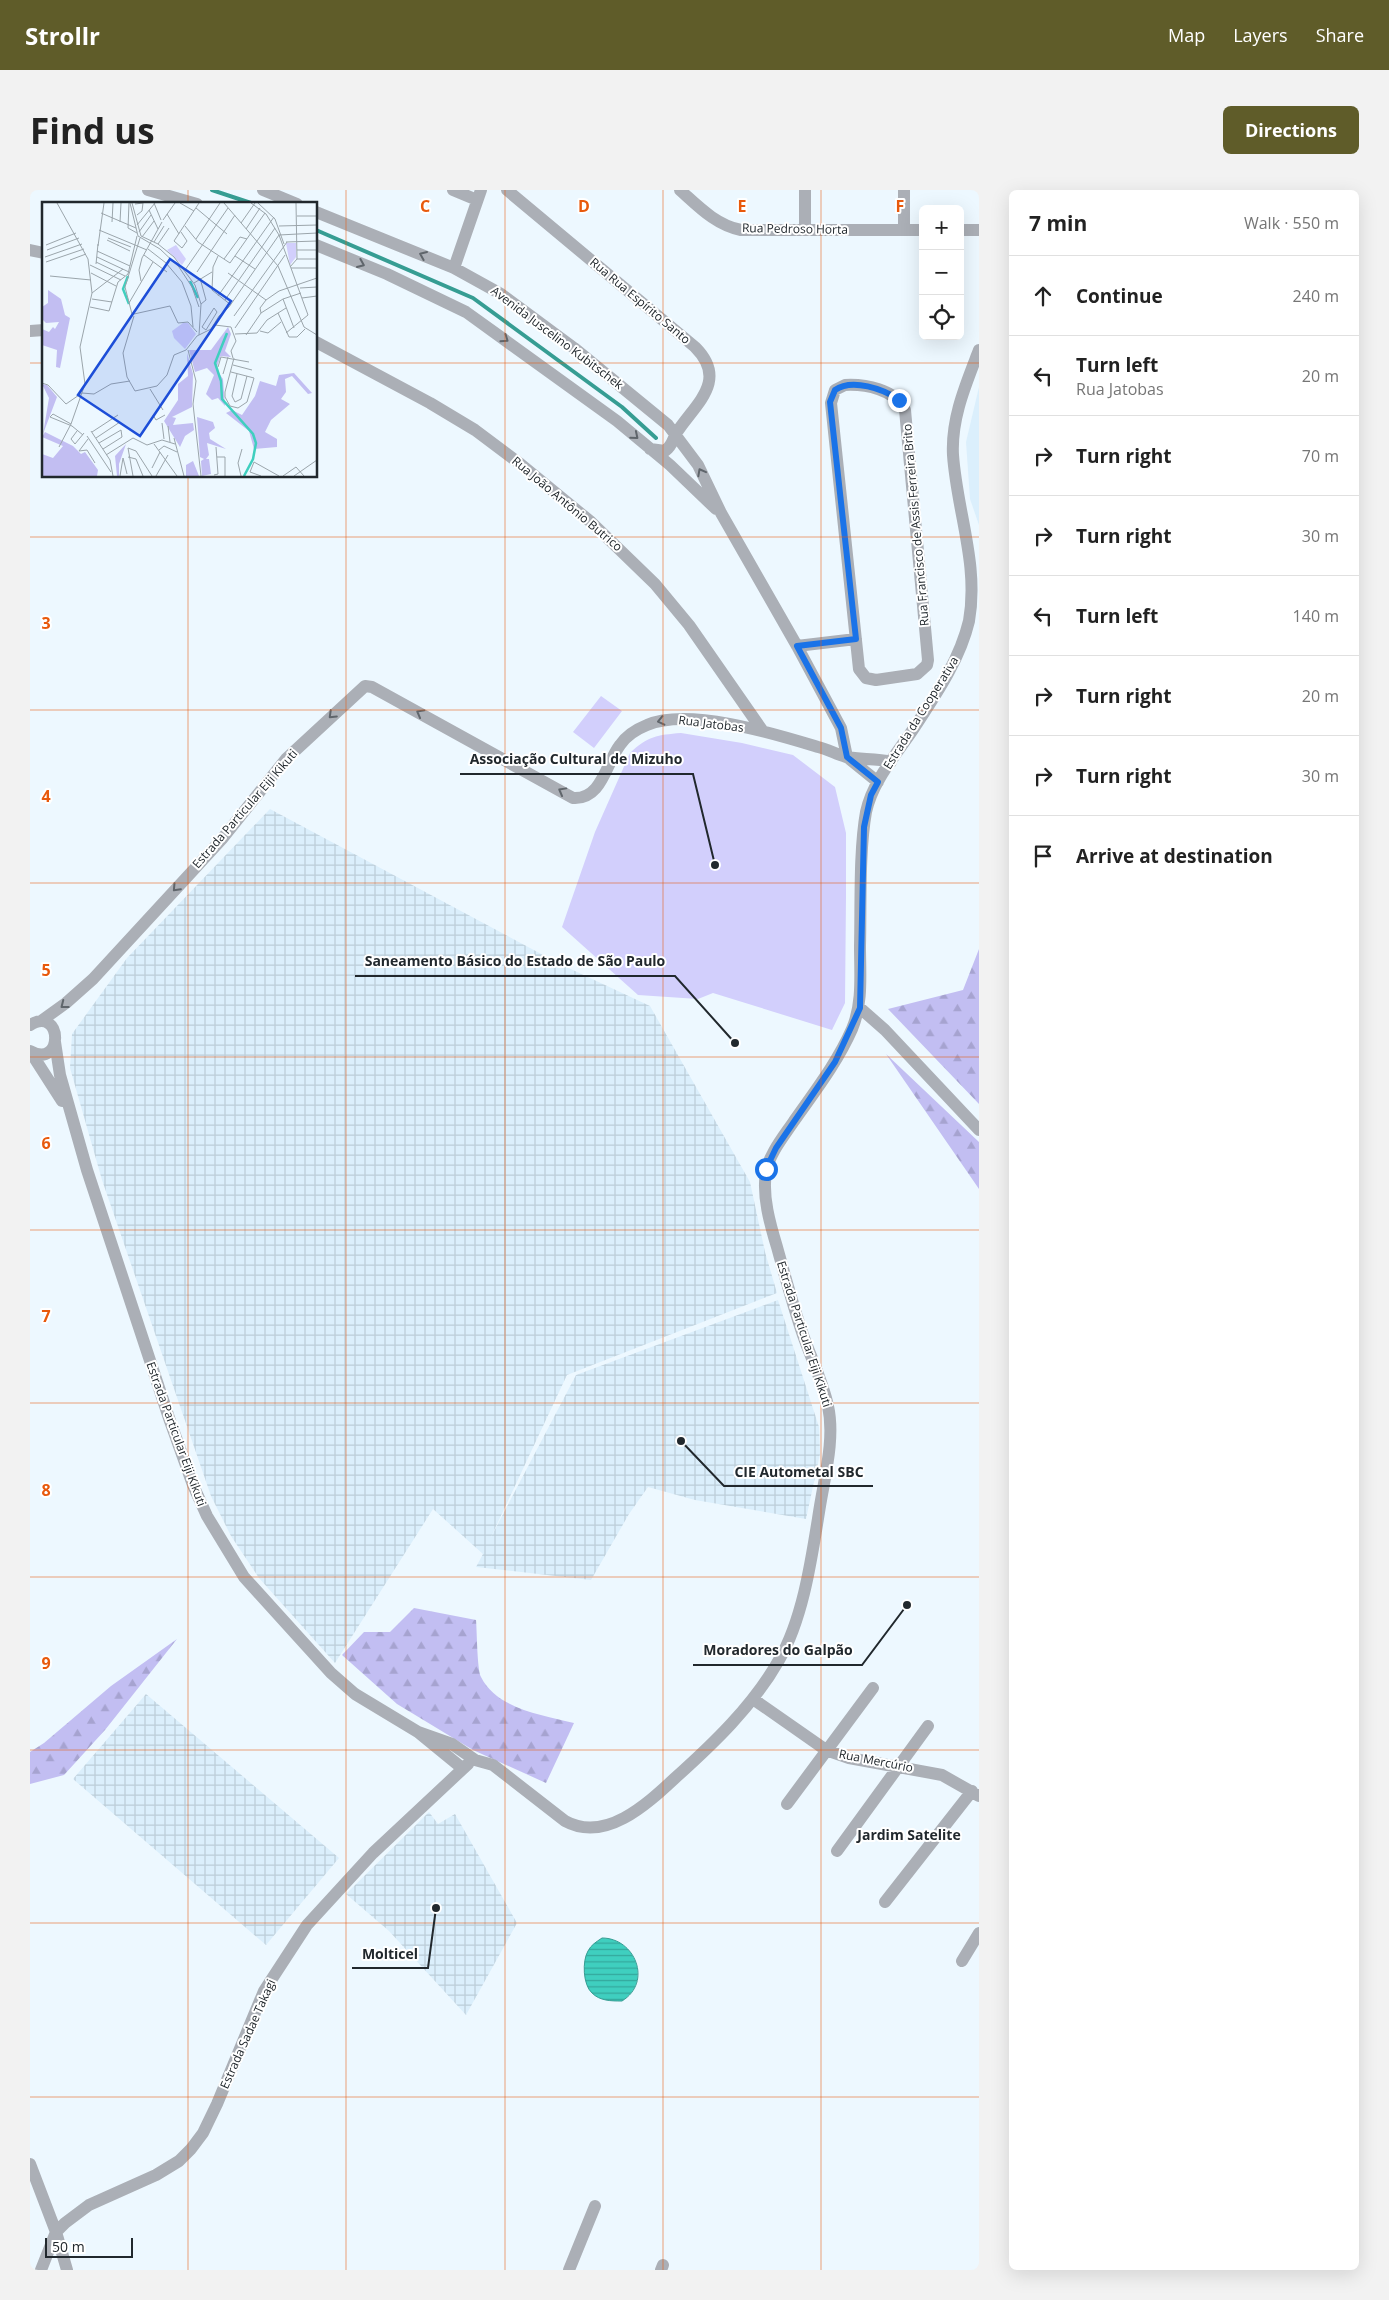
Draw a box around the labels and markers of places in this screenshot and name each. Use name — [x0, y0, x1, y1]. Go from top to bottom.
callout: Associação Cultural de Mizuho — [460, 745, 693, 774]
callout: Saneamento Básico do Estado de São Paulo — [355, 947, 675, 976]
callout: CIE Autometal SBC — [724, 1457, 873, 1486]
callout: Moradores do Galpão — [693, 1636, 862, 1665]
callout: Molticel — [352, 1939, 428, 1968]

